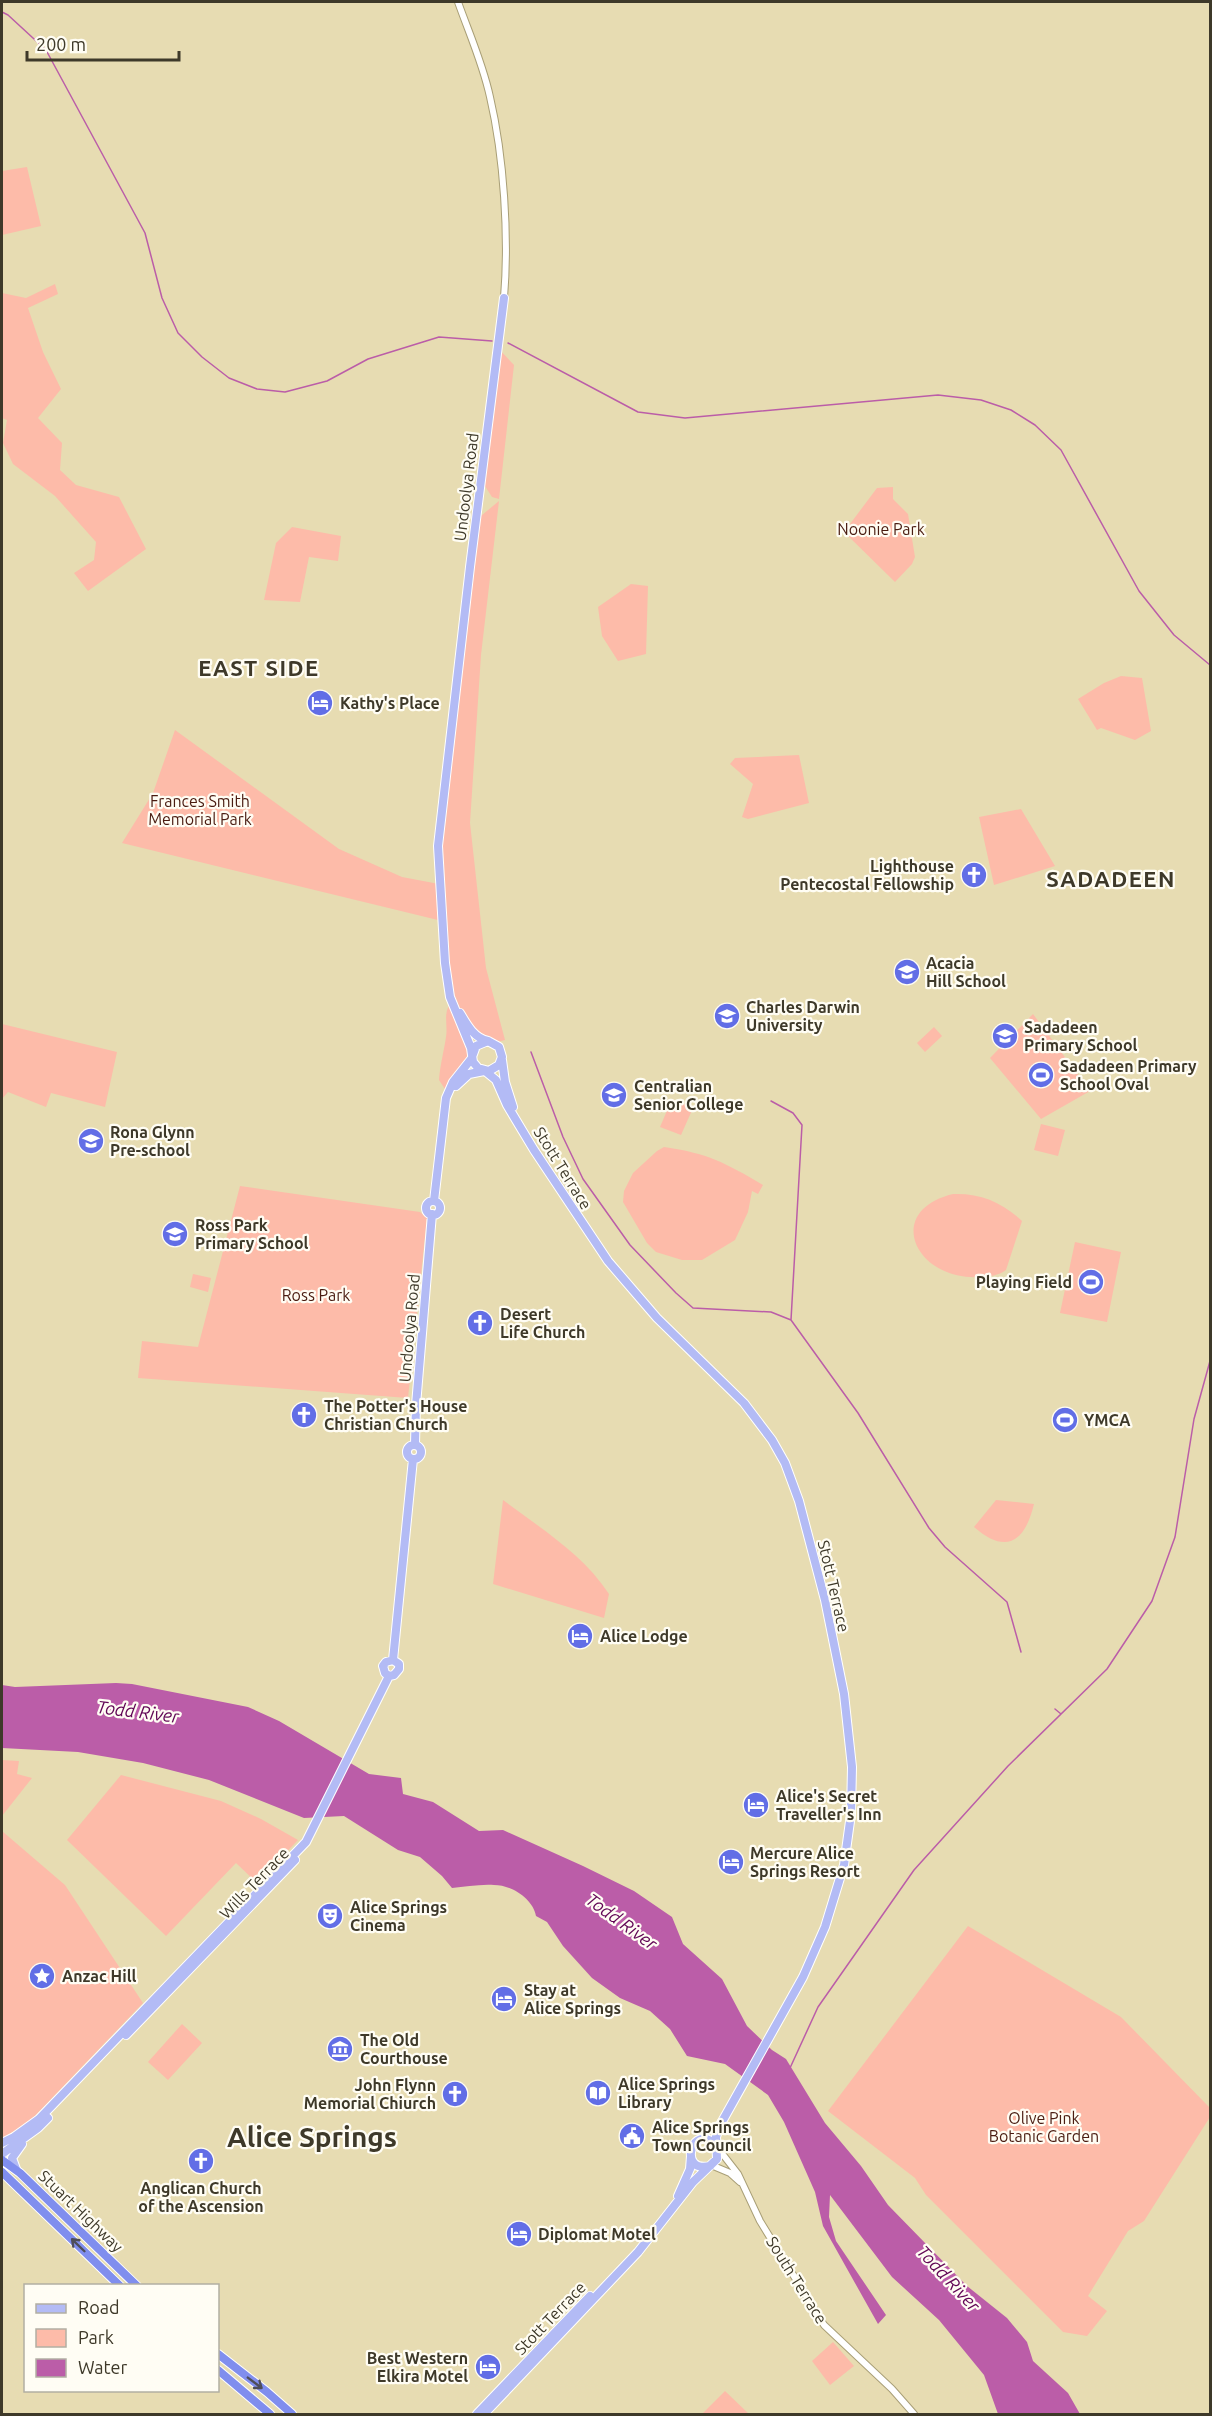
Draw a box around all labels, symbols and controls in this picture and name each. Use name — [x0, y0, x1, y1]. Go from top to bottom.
scale bar — [27, 24, 178, 62]
text: 200 m — [36, 34, 86, 54]
street label: Undoolya Road — [450, 432, 482, 542]
park label: Noonie Park — [837, 520, 925, 538]
district label: EAST SIDE — [198, 655, 320, 680]
hotel icon: Kathy's Place — [305, 688, 335, 718]
place label: Kathy's Place — [340, 694, 440, 712]
park label: Frances Smith Memorial Park — [148, 792, 252, 828]
place label: Lighthouse Pentecostal Fellowship — [780, 857, 954, 893]
church icon: Lighthouse Pentecostal Fellowship — [959, 860, 989, 890]
district label: SADADEEN — [1046, 866, 1176, 891]
place label: Acacia Hill School — [926, 954, 1006, 990]
school or university icon: Acacia Hill School — [892, 957, 922, 987]
place label: Charles Darwin University — [746, 998, 860, 1034]
school or university icon: Charles Darwin University — [712, 1001, 742, 1031]
place label: Sadadeen Primary School — [1024, 1018, 1138, 1054]
school or university icon: Sadadeen Primary School — [990, 1021, 1020, 1051]
place label: Sadadeen Primary School Oval — [1060, 1057, 1197, 1093]
sports icon: Sadadeen Primary School Oval — [1026, 1060, 1056, 1090]
place label: Centralian Senior College — [634, 1077, 743, 1113]
school or university icon: Centralian Senior College — [599, 1080, 629, 1110]
place label: Rona Glynn Pre-school — [110, 1123, 195, 1159]
street label: Stott Terrace — [531, 1123, 595, 1213]
school or university icon: Rona Glynn Pre-school — [76, 1126, 106, 1156]
place label: Ross Park Primary School — [195, 1216, 309, 1252]
school or university icon: Ross Park Primary School — [160, 1219, 190, 1249]
sports icon: Playing Field — [1076, 1267, 1106, 1297]
street label: Undoolya Road — [395, 1273, 423, 1383]
place label: Playing Field — [976, 1273, 1072, 1291]
park label: Ross Park — [282, 1286, 350, 1304]
place label: Desert Life Church — [500, 1305, 585, 1341]
church icon: Desert Life Church — [465, 1308, 495, 1338]
place label: The Potter's House Christian Church — [324, 1397, 467, 1433]
church icon: The Potter's House Christian Church — [289, 1400, 319, 1430]
sports icon: YMCA — [1050, 1405, 1080, 1435]
place label: YMCA — [1084, 1411, 1131, 1429]
street label: Stott Terrace — [815, 1538, 853, 1634]
hotel icon: Alice Lodge — [565, 1621, 595, 1651]
place label: Alice Lodge — [600, 1627, 688, 1645]
water label: Todd River — [96, 1696, 181, 1726]
place label: Alice's Secret Traveller's Inn — [776, 1787, 882, 1823]
hotel icon: Alice's Secret Traveller's Inn — [741, 1790, 771, 1820]
street label: Wills Terrace — [216, 1844, 292, 1922]
place label: Mercure Alice Springs Resort — [750, 1844, 860, 1880]
hotel icon: Mercure Alice Springs Resort — [716, 1847, 746, 1877]
water label: Todd River — [583, 1889, 662, 1954]
place label: Alice Springs Cinema — [350, 1898, 447, 1934]
theatre icon: Alice Springs Cinema — [315, 1901, 345, 1931]
place icon: Anzac Hill — [27, 1961, 57, 1991]
place label: Anzac Hill — [62, 1967, 136, 1985]
place label: Stay at Alice Springs — [524, 1981, 621, 2017]
hotel icon: Stay at Alice Springs — [489, 1984, 519, 2014]
place label: The Old Courthouse — [360, 2031, 448, 2067]
museum icon: The Old Courthouse — [325, 2034, 355, 2064]
place label: Alice Springs Library — [618, 2075, 715, 2111]
place label: John Flynn Memorial Chiurch — [304, 2076, 436, 2112]
library icon: Alice Springs Library — [583, 2078, 613, 2108]
church icon: John Flynn Memorial Chiurch — [440, 2079, 470, 2109]
park label: Olive Pink Botanic Garden — [989, 2109, 1099, 2145]
place label: Alice Springs Town Council — [652, 2118, 751, 2154]
district label: Alice Springs — [227, 2121, 397, 2152]
public building icon: Alice Springs Town Council — [617, 2121, 647, 2151]
church icon: Anglican Church of the Ascension — [186, 2146, 216, 2176]
street label: Stuart Highway — [35, 2166, 127, 2256]
place label: Anglican Church of the Ascension — [138, 2179, 264, 2215]
hotel icon: Diplomat Motel — [504, 2219, 534, 2249]
place label: Diplomat Motel — [538, 2225, 656, 2243]
street label: South Terrace — [763, 2233, 831, 2327]
one-way arrow — [71, 2237, 86, 2252]
water label: Todd River — [914, 2241, 985, 2316]
street label: Stott Terrace — [511, 2278, 589, 2358]
legend — [24, 2284, 219, 2392]
text: Road — [78, 2297, 120, 2317]
text: Park — [78, 2327, 114, 2347]
place label: Best Western Elkira Motel — [367, 2349, 468, 2385]
hotel icon: Best Western Elkira Motel — [473, 2352, 503, 2382]
text: Water — [78, 2357, 128, 2377]
one-way arrow — [247, 2377, 263, 2390]

